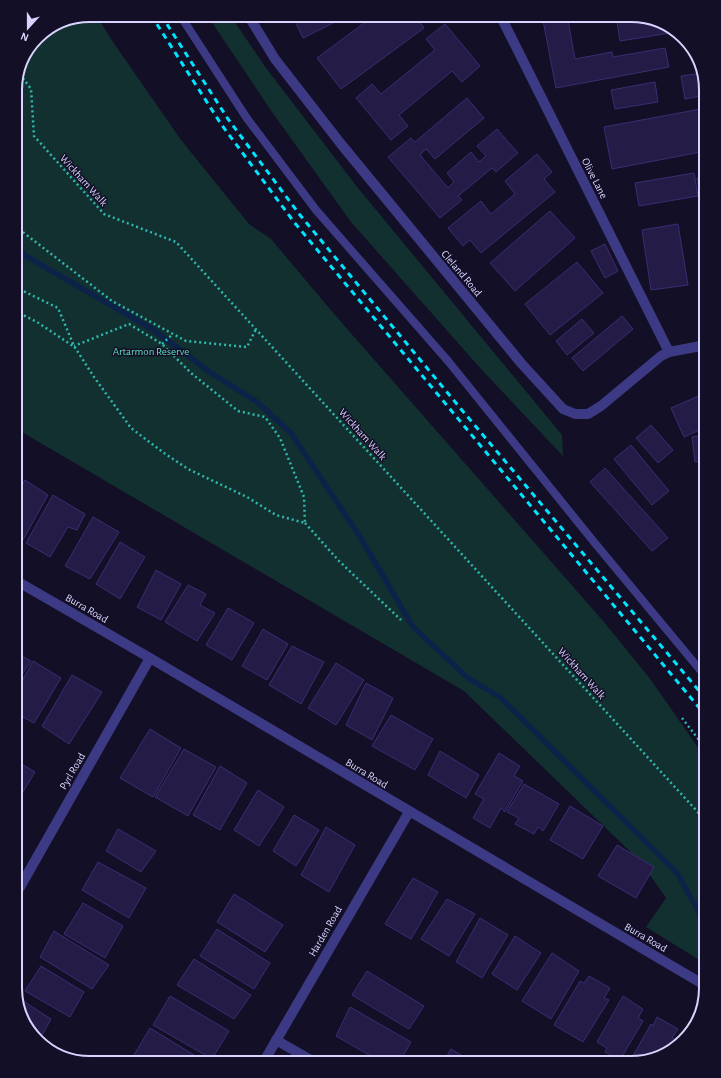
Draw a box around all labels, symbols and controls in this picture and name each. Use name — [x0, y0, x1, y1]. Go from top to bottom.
north arrow — [8, 8, 48, 48]
text: N — [19, 30, 30, 43]
street label: Wickham Walk — [58, 152, 109, 208]
street label: Olive Lane — [580, 156, 609, 200]
street label: Cleland Road — [439, 248, 484, 299]
park label: Artarmon Reserve — [113, 346, 189, 357]
street label: Wickham Walk — [337, 406, 388, 462]
street label: Burra Road — [64, 592, 110, 625]
street label: Wickham Walk — [556, 645, 607, 701]
street label: Pyrl Road — [58, 751, 87, 791]
street label: Burra Road — [344, 757, 390, 790]
street label: Harden Road — [307, 904, 344, 958]
street label: Burra Road — [623, 921, 669, 954]

